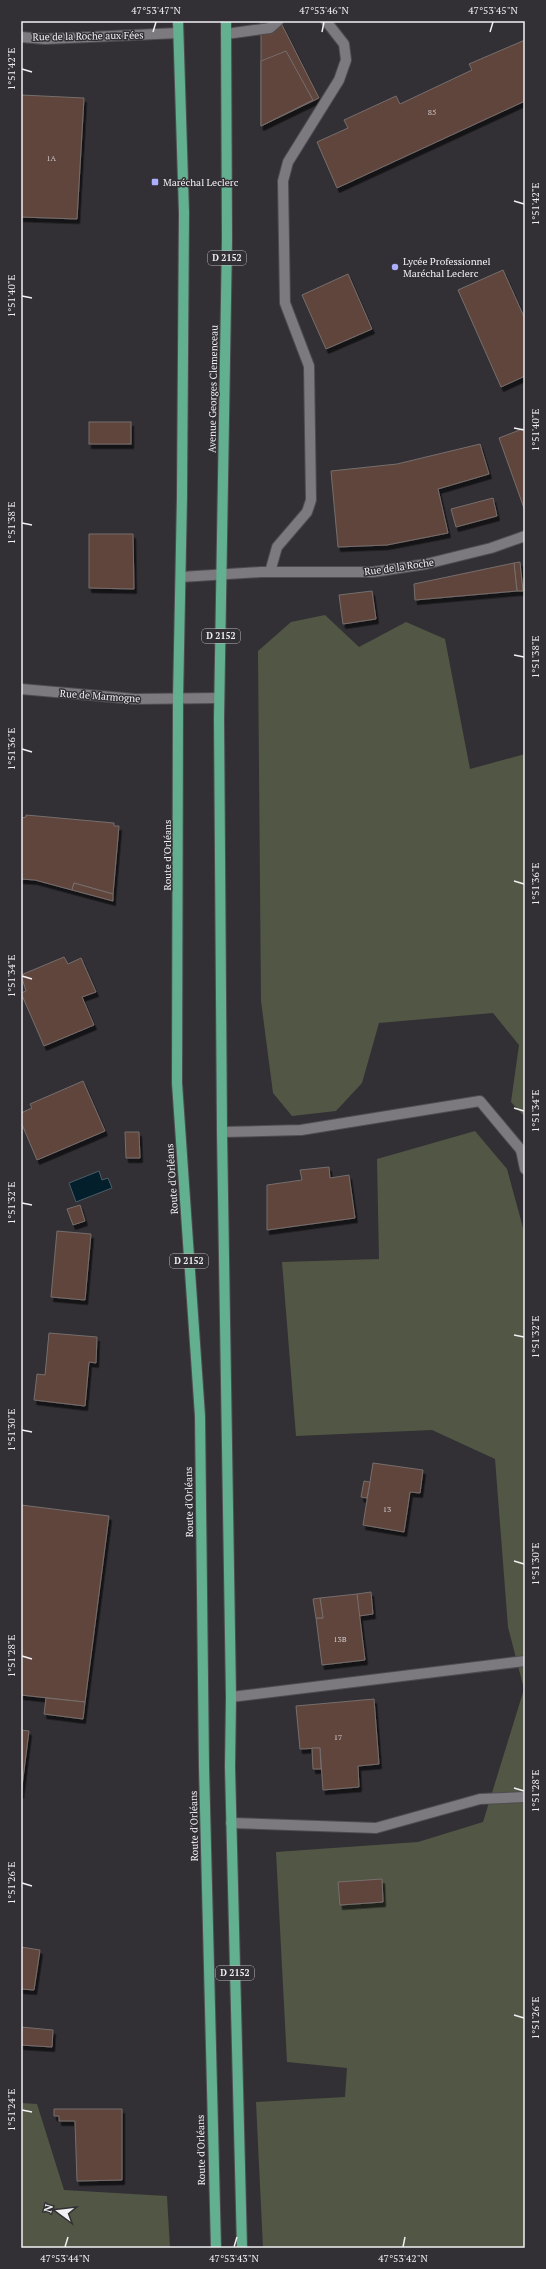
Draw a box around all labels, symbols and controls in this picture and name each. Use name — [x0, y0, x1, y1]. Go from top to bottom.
text: 47°53'47"N — [131, 4, 181, 17]
text: 47°53'46"N — [299, 4, 349, 17]
text: 47°53'45"N — [468, 4, 518, 17]
street label: Rue de la Roche aux Fées — [32, 29, 144, 43]
text: 1°51'42"E — [5, 47, 18, 90]
house number: 85 — [428, 107, 436, 117]
house number: 1A — [46, 153, 56, 163]
place label: Maréchal Leclerc — [163, 176, 239, 189]
marker: Maréchal Leclerc — [150, 177, 160, 187]
text: 1°51'42"E — [529, 182, 542, 225]
road number: D 2152 — [208, 251, 246, 265]
place label: Lycée Professionnel Maréchal Leclerc — [403, 255, 491, 280]
marker: Lycée Professionnel Maréchal Leclerc — [390, 262, 400, 272]
text: 1°51'40"E — [5, 274, 18, 317]
street label: Avenue Georges Clemenceau — [205, 325, 221, 453]
text: 1°51'40"E — [529, 408, 542, 451]
text: 1°51'38"E — [5, 501, 18, 544]
street label: Rue de la Roche — [363, 556, 435, 578]
road number: D 2152 — [202, 629, 240, 643]
text: 1°51'38"E — [529, 635, 542, 678]
street label: Rue de Marmogne — [59, 687, 141, 705]
text: 1°51'36"E — [5, 727, 18, 770]
street label: Route d'Orléans — [161, 820, 174, 890]
text: 1°51'36"E — [529, 862, 542, 905]
text: 1°51'34"E — [5, 954, 18, 997]
text: 1°51'34"E — [529, 1089, 542, 1132]
street label: Route d'Orléans — [163, 1143, 181, 1215]
text: 1°51'32"E — [5, 1181, 18, 1224]
road number: D 2152 — [170, 1254, 208, 1268]
text: 1°51'32"E — [529, 1315, 542, 1358]
text: 1°51'30"E — [5, 1408, 18, 1451]
street label: Route d'Orléans — [182, 1467, 196, 1537]
house number: 13 — [383, 1504, 391, 1514]
text: 1°51'30"E — [529, 1542, 542, 1585]
text: 1°51'28"E — [5, 1634, 18, 1677]
house number: 13B — [333, 1634, 347, 1644]
house number: 17 — [334, 1732, 342, 1742]
text: 1°51'28"E — [529, 1769, 542, 1812]
street label: Route d'Orléans — [187, 1791, 201, 1861]
text: 1°51'26"E — [5, 1861, 18, 1904]
road number: D 2152 — [216, 1966, 254, 1980]
text: 1°51'26"E — [529, 1996, 542, 2039]
text: 1°51'24"E — [5, 2088, 18, 2131]
street label: Route d'Orléans — [194, 2115, 208, 2185]
north arrow — [38, 2191, 78, 2231]
text: N — [40, 2202, 56, 2214]
text: 47°53'44"N — [40, 2252, 90, 2265]
text: 47°53'43"N — [209, 2252, 259, 2265]
text: 47°53'42"N — [378, 2252, 428, 2265]

